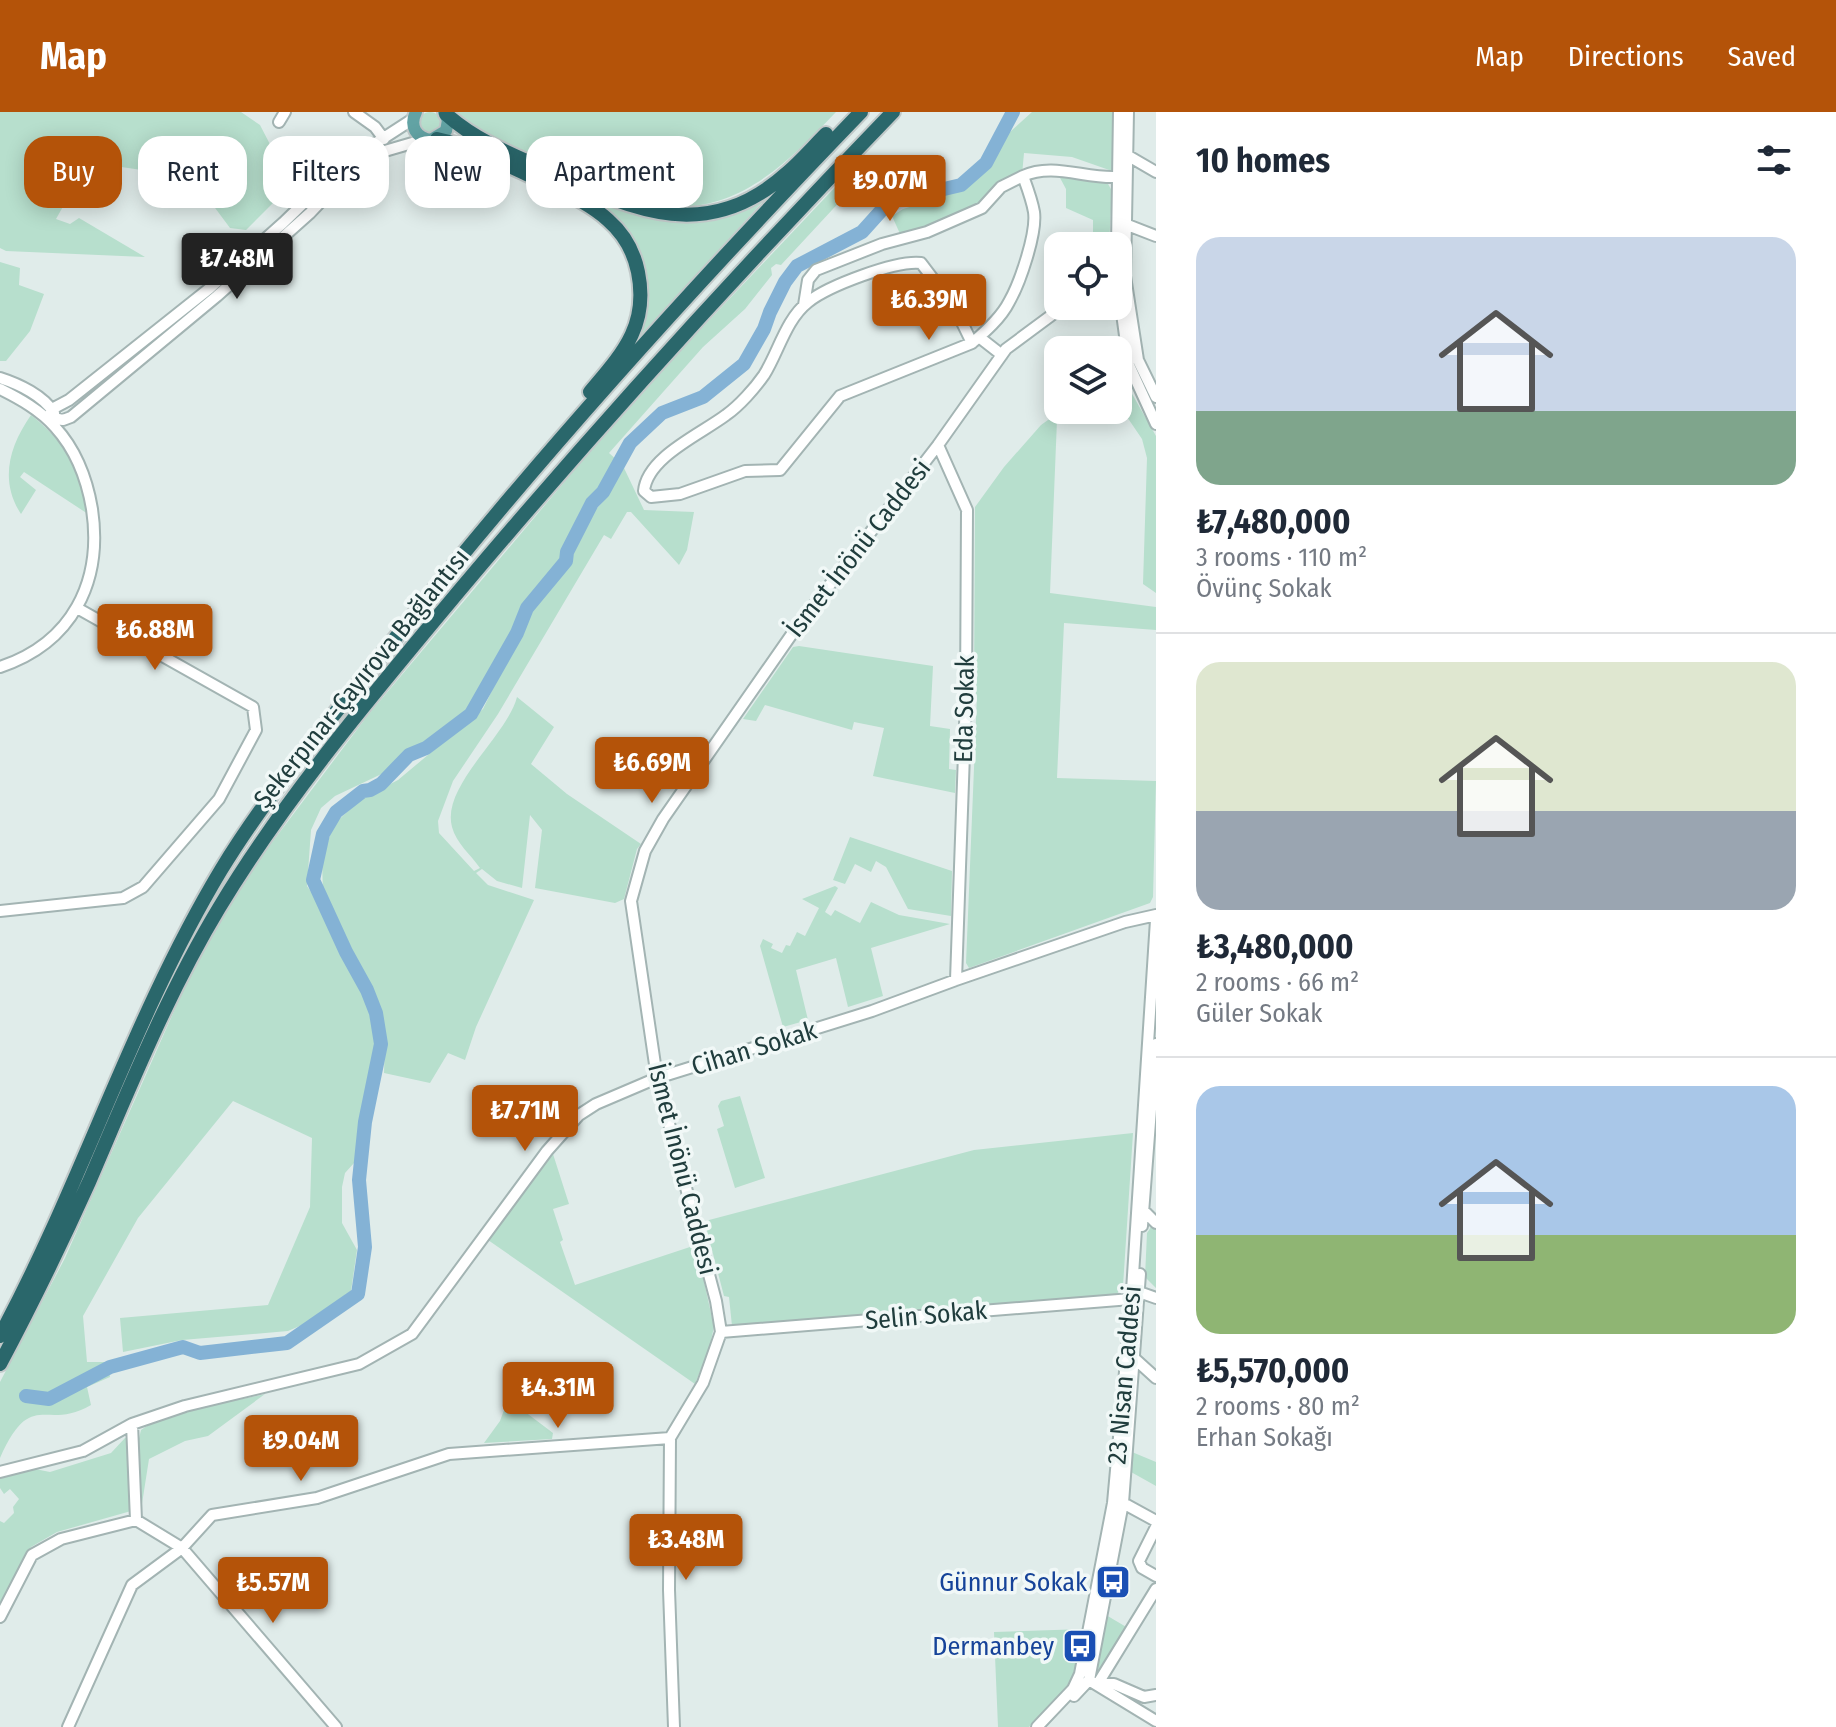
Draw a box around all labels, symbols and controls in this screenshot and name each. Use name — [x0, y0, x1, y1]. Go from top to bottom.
text: Map — [40, 33, 107, 79]
text: Map — [1475, 40, 1524, 73]
text: Directions — [1568, 40, 1684, 73]
text: Saved — [1728, 40, 1796, 73]
chip: Buy — [24, 136, 122, 208]
chip: Rent — [138, 136, 247, 208]
chip: Filters — [263, 136, 389, 208]
chip: New — [405, 136, 510, 208]
chip: Apartment — [526, 136, 703, 208]
icon: filters — [1752, 138, 1796, 182]
text: 10 homes — [1196, 140, 1330, 181]
pin: ₺9.07M — [825, 155, 955, 223]
text: ₺9.07M — [853, 165, 927, 196]
map controls — [1044, 232, 1132, 424]
button: locate — [1044, 232, 1132, 320]
pin: ₺7.48M — [172, 233, 302, 301]
text: ₺7.48M — [200, 243, 274, 274]
pin: ₺6.39M — [864, 274, 994, 342]
text: ₺6.39M — [890, 284, 968, 315]
icon: home — [1424, 289, 1568, 433]
button: layers — [1044, 336, 1132, 424]
street label: İsmet İnönü Caddesi — [779, 453, 937, 643]
text: ₺7,480,000 — [1196, 501, 1350, 542]
text: 3 rooms · 110 m² — [1196, 542, 1367, 573]
street label: Şekerpınar-Çayırova Bağlantısı — [247, 543, 476, 814]
text: Övünç Sokak — [1196, 573, 1332, 604]
pin: ₺6.88M — [90, 604, 220, 672]
text: ₺6.88M — [115, 614, 195, 645]
street label: Eda Sokak — [948, 654, 981, 763]
icon: home — [1424, 714, 1568, 858]
pin: ₺6.69M — [587, 737, 717, 805]
text: ₺6.69M — [613, 747, 691, 778]
text: ₺3,480,000 — [1196, 926, 1354, 967]
text: 2 rooms · 66 m² — [1196, 967, 1359, 998]
text: Güler Sokak — [1196, 998, 1322, 1029]
street label: Cihan Sokak — [688, 1015, 821, 1082]
street label: İsmet İnönü Caddesi — [641, 1060, 724, 1278]
pin: ₺7.71M — [460, 1085, 590, 1153]
text: ₺7.71M — [490, 1095, 560, 1126]
icon: home — [1424, 1138, 1568, 1282]
street label: 23 Nisan Caddesi — [1101, 1284, 1148, 1466]
street label: Selin Sokak — [864, 1295, 989, 1336]
text: ₺5,570,000 — [1196, 1350, 1349, 1391]
pin: ₺4.31M — [493, 1362, 623, 1430]
text: ₺4.31M — [521, 1372, 595, 1403]
text: 2 rooms · 80 m² — [1196, 1391, 1360, 1422]
pin: ₺9.04M — [236, 1415, 366, 1483]
text: Erhan Sokağı — [1196, 1422, 1333, 1453]
text: ₺9.04M — [262, 1425, 340, 1456]
pin: ₺3.48M — [621, 1514, 751, 1582]
text: ₺3.48M — [647, 1524, 725, 1555]
pin: ₺5.57M — [208, 1557, 338, 1625]
bus stop icon: Günnur Sokak — [1094, 1563, 1132, 1601]
text: ₺5.57M — [236, 1567, 310, 1598]
place label: Günnur Sokak — [939, 1567, 1088, 1598]
bus stop icon: Dermanbey — [1061, 1627, 1099, 1665]
place label: Dermanbey — [932, 1631, 1054, 1662]

